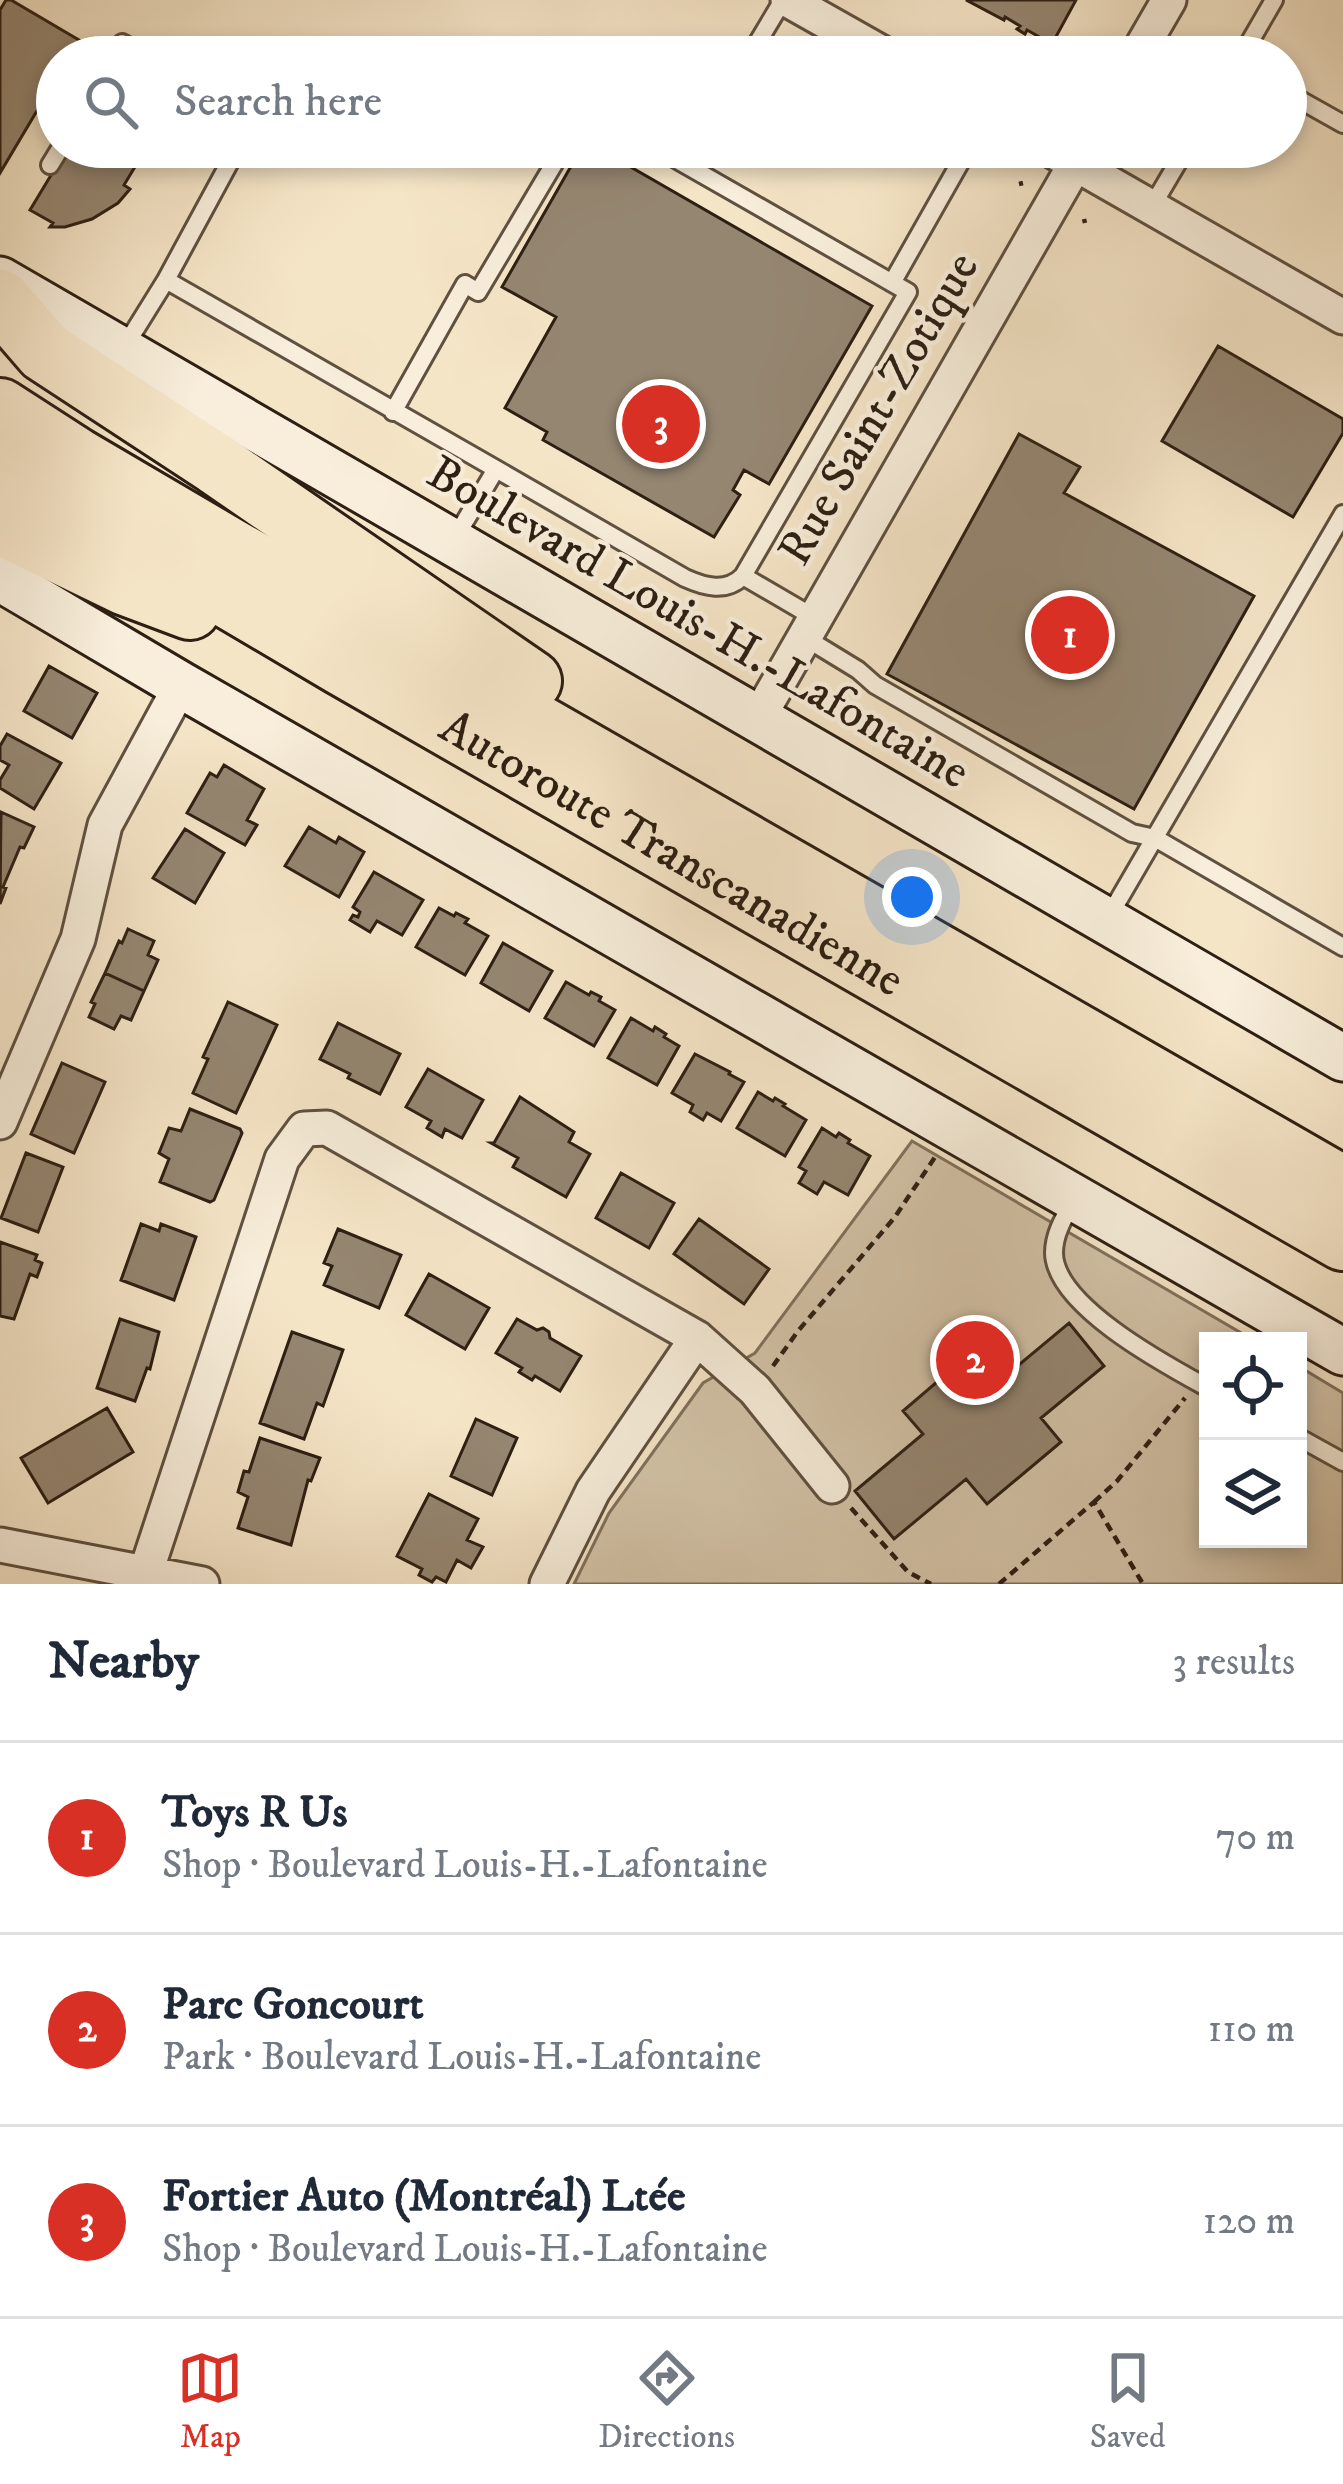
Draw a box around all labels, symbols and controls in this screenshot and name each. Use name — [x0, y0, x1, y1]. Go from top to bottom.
search box — [36, 36, 1307, 168]
icon: search — [78, 69, 144, 135]
text: Search here — [174, 74, 382, 130]
street label: Rue Saint-Zotique — [765, 242, 993, 576]
pin: 3 — [622, 379, 700, 469]
street label: Boulevard Louis-H.-Lafontaine — [416, 443, 980, 803]
pin: 1 — [1031, 590, 1109, 680]
street label: Autoroute Transcanadienne — [428, 697, 914, 1011]
your location — [882, 867, 942, 927]
pin: 2 — [936, 1315, 1014, 1405]
map controls — [1199, 1332, 1307, 1548]
button: locate — [1199, 1332, 1307, 1440]
button: layers — [1199, 1440, 1307, 1548]
text: Nearby — [48, 1630, 199, 1694]
text: 3 results — [1172, 1638, 1295, 1687]
text: Toys R Us — [162, 1785, 348, 1841]
text: 1 — [80, 1813, 94, 1862]
text: 70 m — [1216, 1813, 1295, 1862]
text: Shop · Boulevard Louis-H.-Lafontaine — [162, 1841, 768, 1890]
text: Parc Goncourt — [162, 1977, 424, 2033]
text: 2 — [77, 2005, 97, 2054]
text: 110 m — [1208, 2005, 1295, 2054]
text: Park · Boulevard Louis-H.-Lafontaine — [162, 2033, 761, 2082]
text: Fortier Auto (Montréal) Ltée — [162, 2169, 686, 2225]
text: 3 — [80, 2197, 94, 2246]
text: 120 m — [1203, 2197, 1295, 2246]
text: Shop · Boulevard Louis-H.-Lafontaine — [162, 2225, 768, 2274]
tab: Map — [177, 2345, 243, 2458]
tab: Directions — [598, 2345, 735, 2458]
tab: Saved — [1090, 2345, 1166, 2458]

